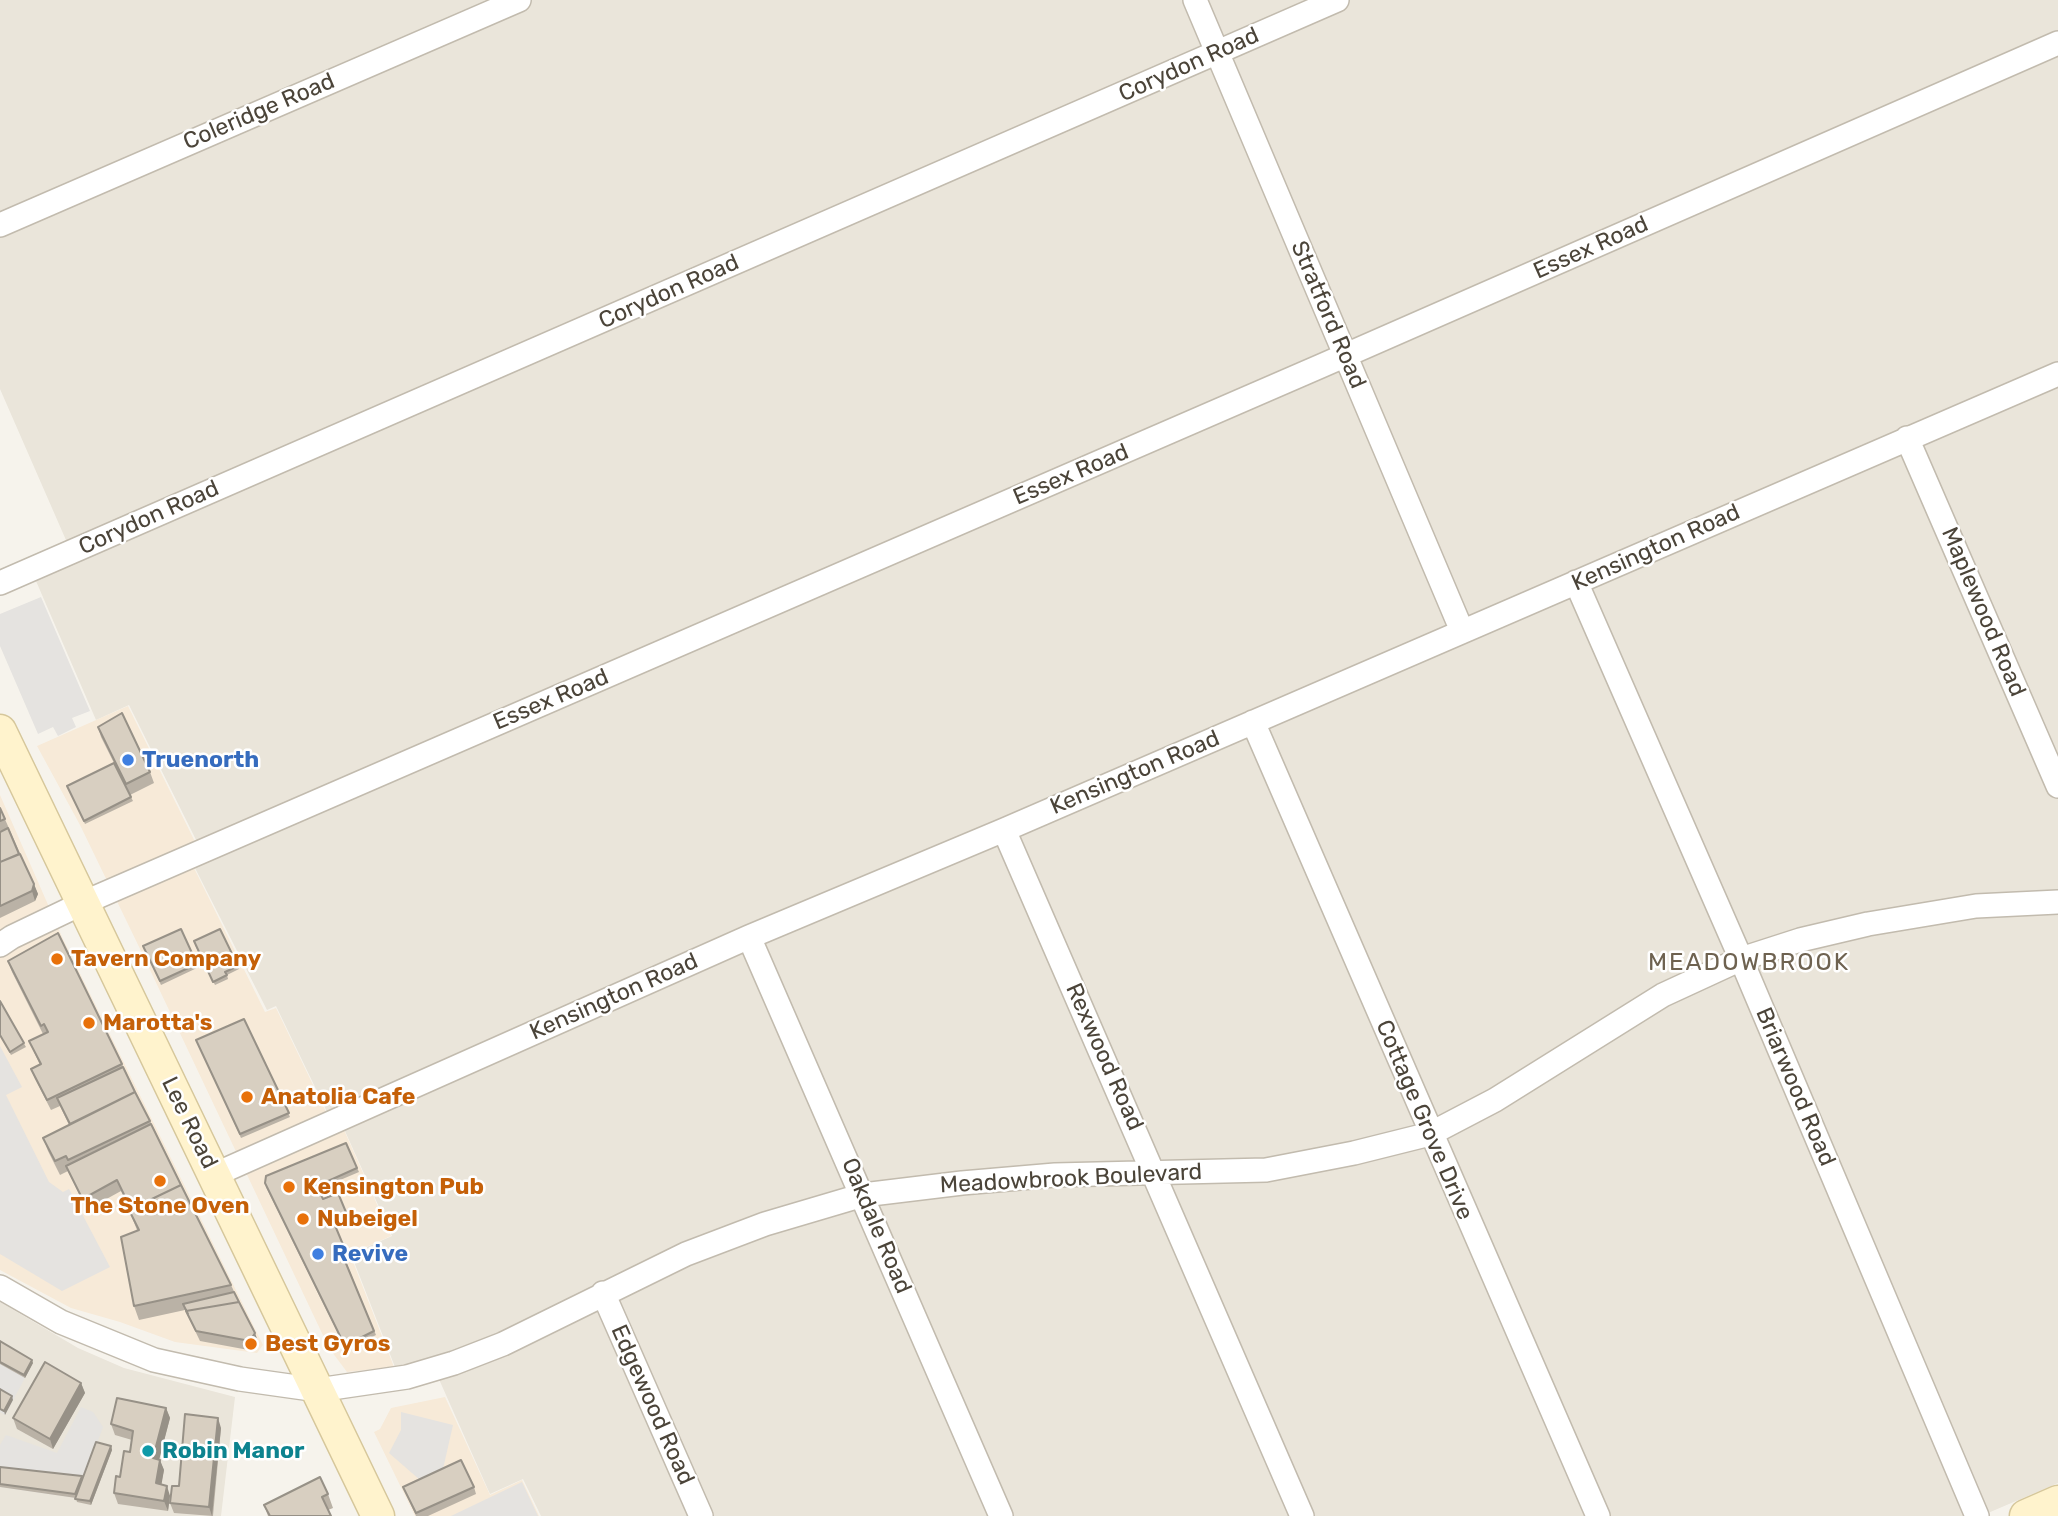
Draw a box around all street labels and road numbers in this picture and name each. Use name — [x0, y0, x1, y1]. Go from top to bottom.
street label: Corydon Road — [1115, 22, 1263, 108]
street label: Coleridge Road — [179, 68, 339, 156]
street label: Essex Road — [1529, 210, 1653, 286]
street label: Stratford Road — [1285, 237, 1371, 393]
street label: Corydon Road — [595, 249, 743, 335]
street label: Essex Road — [1009, 438, 1133, 512]
street label: Corydon Road — [75, 475, 223, 561]
street label: Kensington Road — [1568, 499, 1744, 597]
street label: Maplewood Road — [1935, 523, 2031, 701]
street label: Essex Road — [489, 663, 613, 737]
street label: Kensington Road — [1046, 725, 1224, 821]
street label: Kensington Road — [526, 948, 702, 1046]
street label: Rexwood Road — [1059, 979, 1149, 1135]
street label: Briarwood Road — [1749, 1004, 1841, 1170]
street label: Cottage Grove Drive — [1369, 1016, 1479, 1224]
street label: Lee Road — [155, 1073, 223, 1173]
street label: Oakdale Road — [835, 1154, 917, 1298]
street label: Meadowbrook Boulevard — [939, 1158, 1203, 1200]
street label: Edgewood Road — [604, 1321, 700, 1489]

